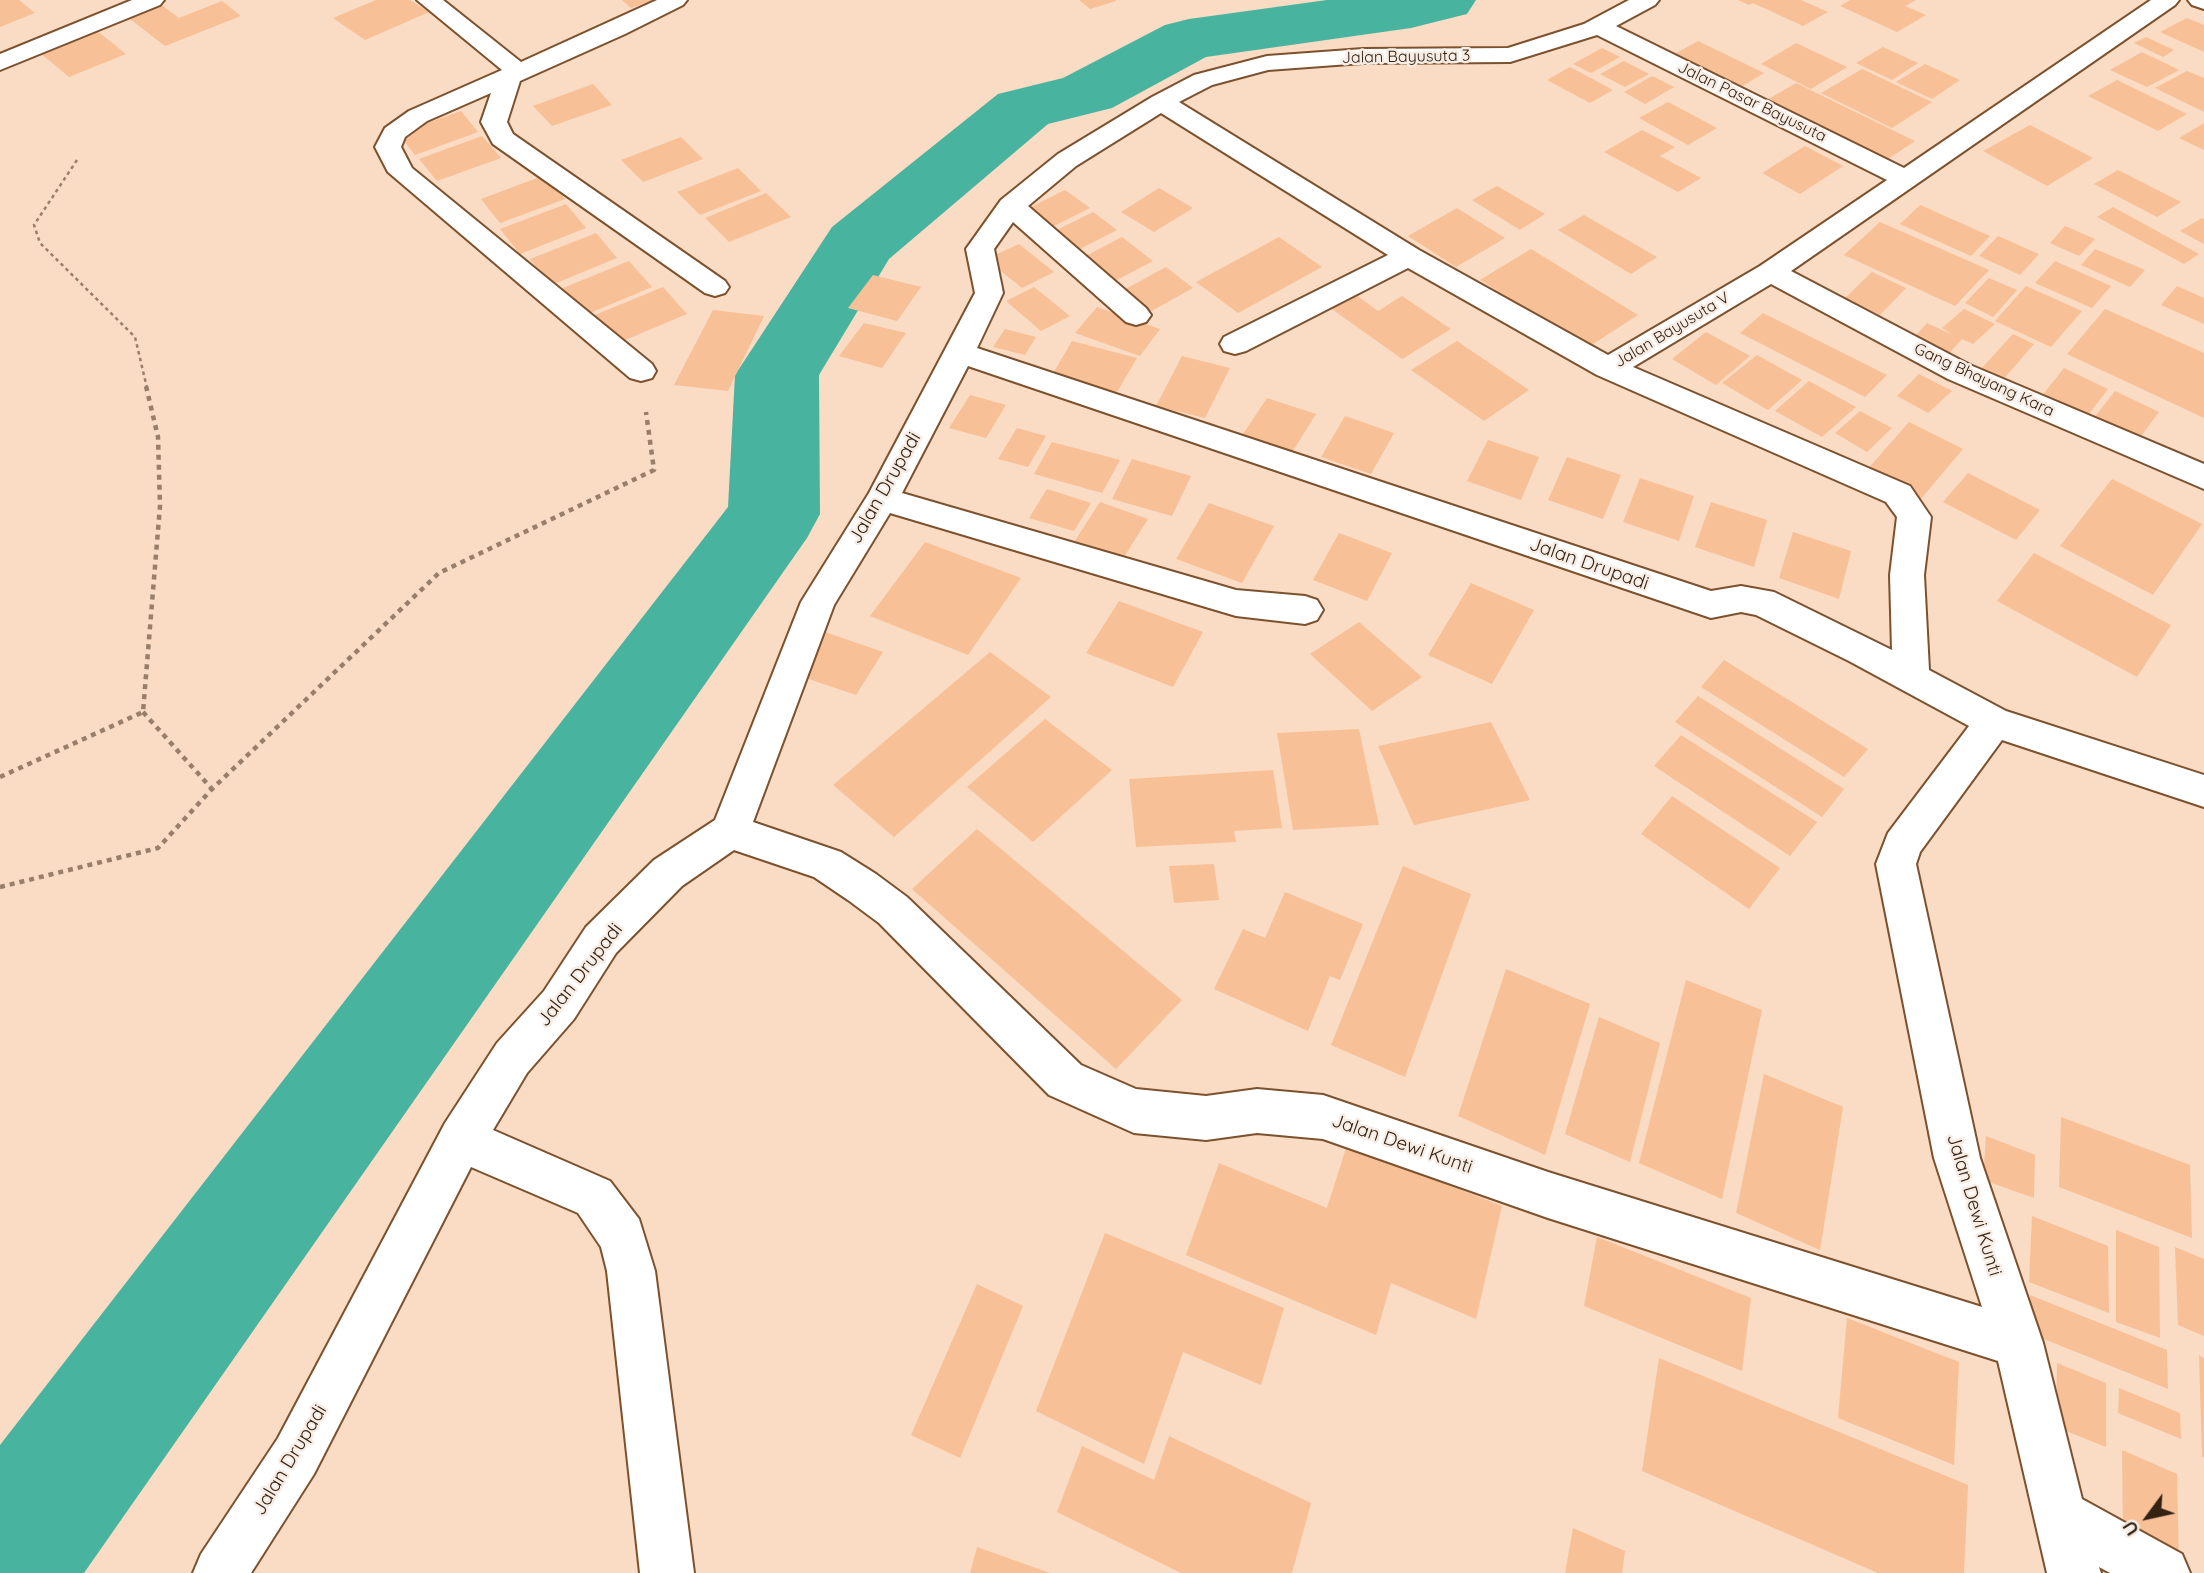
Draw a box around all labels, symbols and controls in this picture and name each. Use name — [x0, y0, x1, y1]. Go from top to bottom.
street label: Jalan Bayusuta 3 — [1342, 46, 1470, 68]
street label: Jalan Pasar Bayusuta — [1675, 58, 1829, 146]
street label: Jalan Bayusuta V — [1611, 288, 1733, 372]
street label: Gang Bhayang Kara — [1911, 339, 2057, 421]
street label: Jalan Drupadi — [844, 428, 926, 548]
street label: Jalan Drupadi — [1526, 533, 1652, 595]
street label: Jalan Drupadi — [533, 919, 627, 1031]
street label: Jalan Dewi Kunti — [1329, 1109, 1475, 1179]
street label: Jalan Dewi Kunti — [1942, 1131, 2006, 1279]
street label: Jalan Drupadi — [248, 1401, 332, 1519]
north arrow — [2113, 1482, 2183, 1552]
text: U — [2117, 1516, 2144, 1541]

